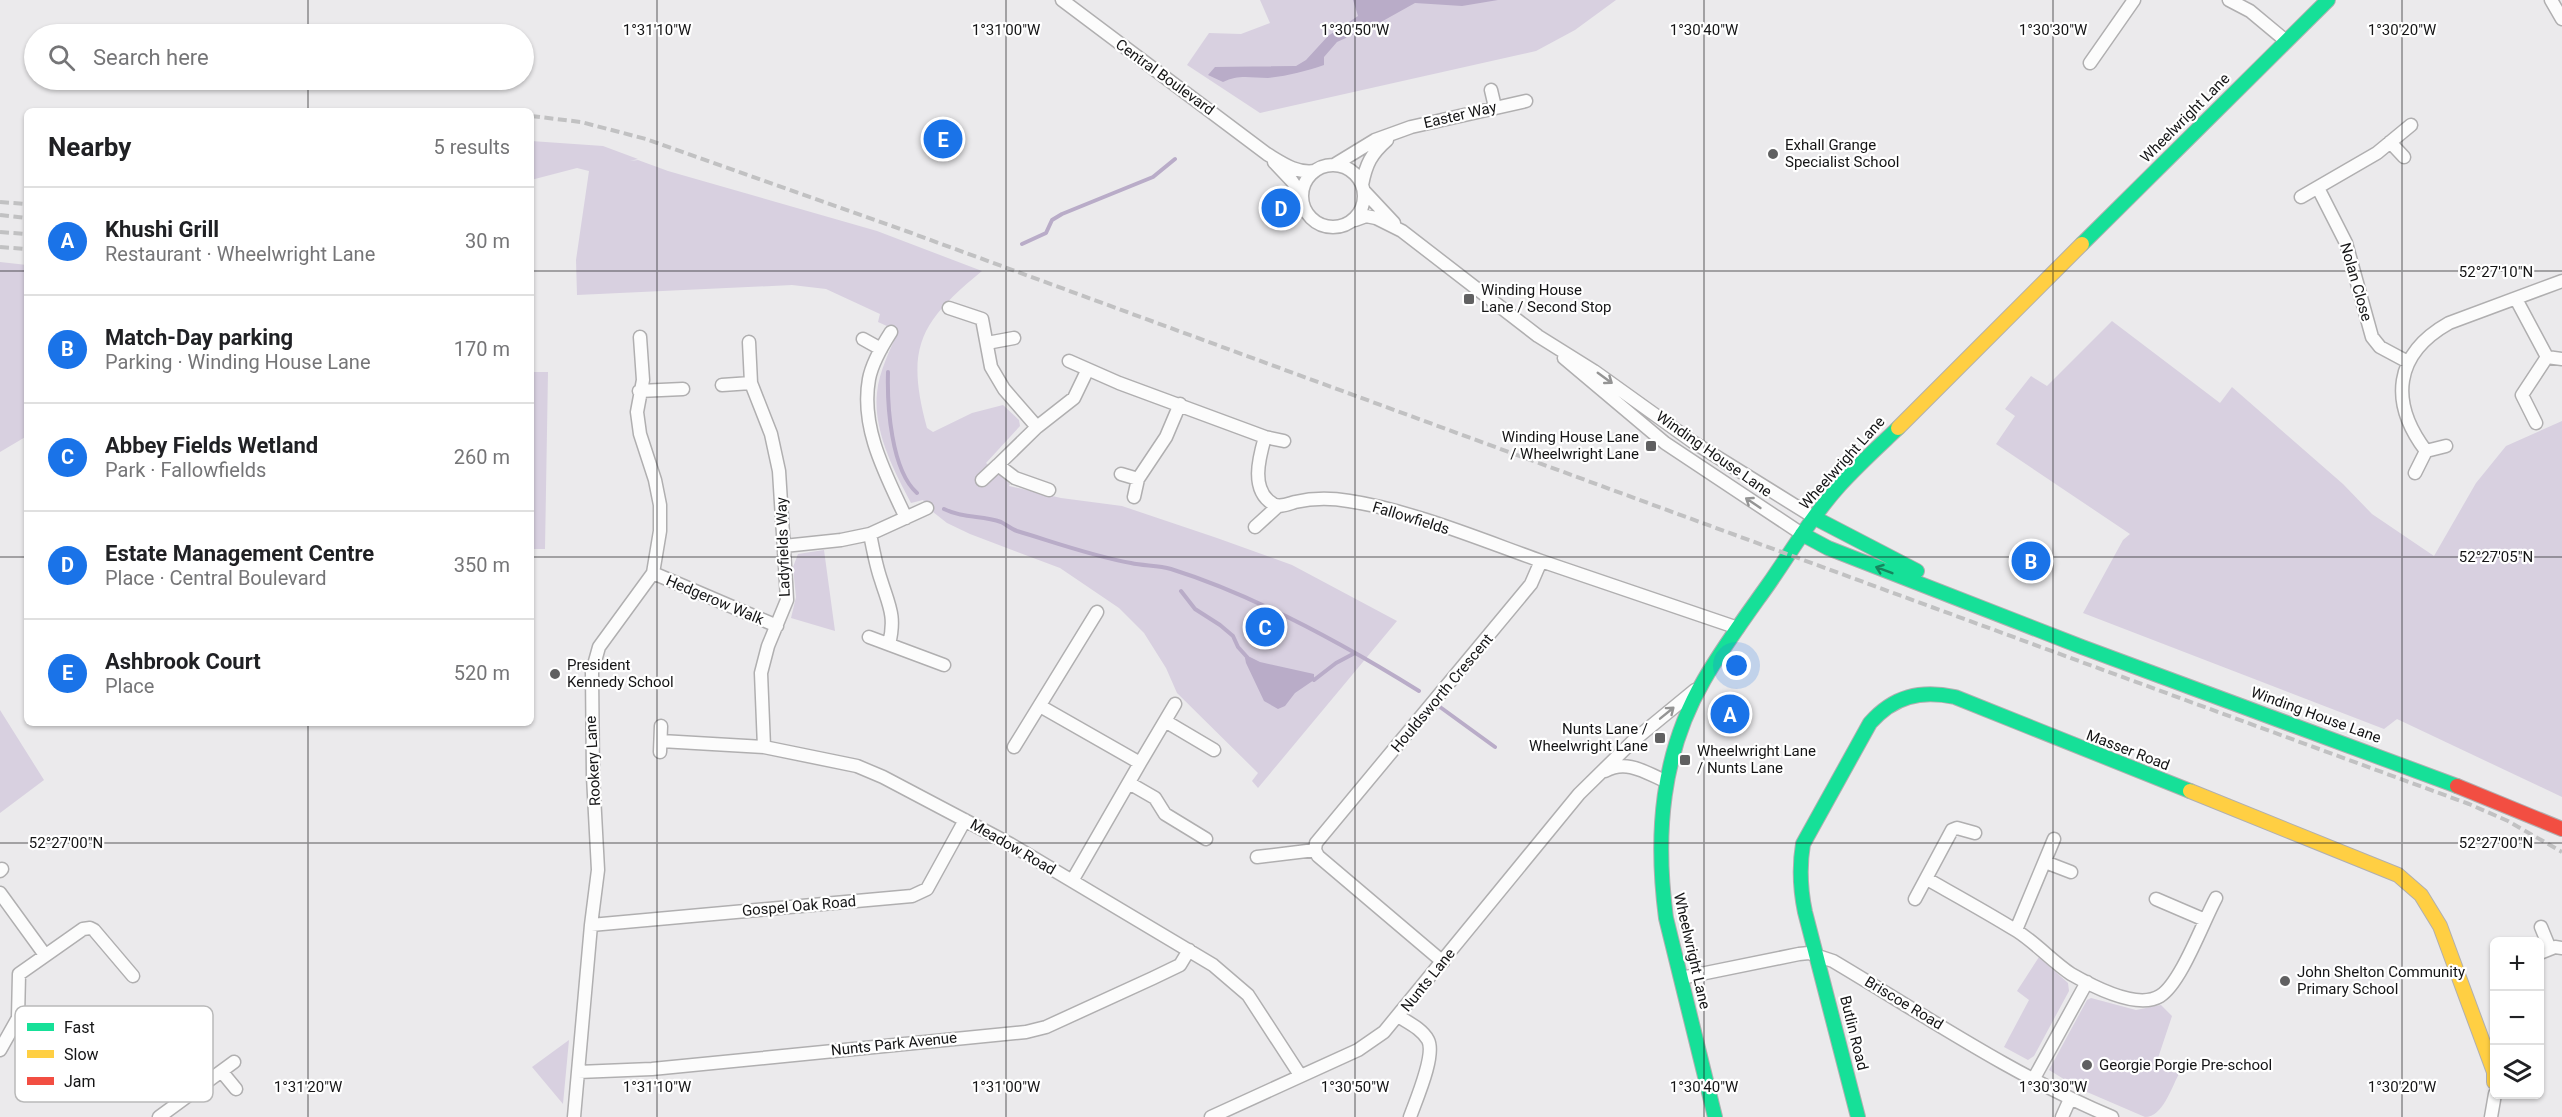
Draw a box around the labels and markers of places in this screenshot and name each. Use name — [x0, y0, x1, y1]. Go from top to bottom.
pin: E — [924, 116, 962, 162]
place label: Exhall Grange Specialist School — [1785, 136, 1899, 171]
marker: Exhall Grange Specialist School — [1766, 147, 1780, 161]
pin: D — [1262, 186, 1300, 230]
place label: Winding House Lane / Second Stop — [1481, 281, 1611, 316]
marker: Winding House Lane / Second Stop — [1462, 292, 1476, 306]
place label: Winding House Lane / Wheelwright Lane — [1502, 428, 1639, 463]
marker: Winding House Lane / Wheelwright Lane — [1644, 439, 1658, 453]
pin: B — [2012, 538, 2050, 584]
pin: C — [1246, 604, 1284, 650]
place label: President Kennedy School — [567, 656, 674, 691]
marker: President Kennedy School — [548, 667, 562, 681]
pin: A — [1710, 692, 1750, 736]
place label: Nunts Lane / Wheelwright Lane — [1529, 720, 1648, 755]
marker: Nunts Lane / Wheelwright Lane — [1653, 731, 1667, 745]
place label: Wheelwright Lane / Nunts Lane — [1697, 742, 1816, 777]
marker: Wheelwright Lane / Nunts Lane — [1678, 753, 1692, 767]
place label: John Shelton Community Primary School — [2297, 963, 2465, 998]
marker: John Shelton Community Primary School — [2278, 974, 2292, 988]
place label: Georgie Porgie Pre-school — [2099, 1056, 2272, 1074]
marker: Georgie Porgie Pre-school — [2080, 1058, 2094, 1072]

